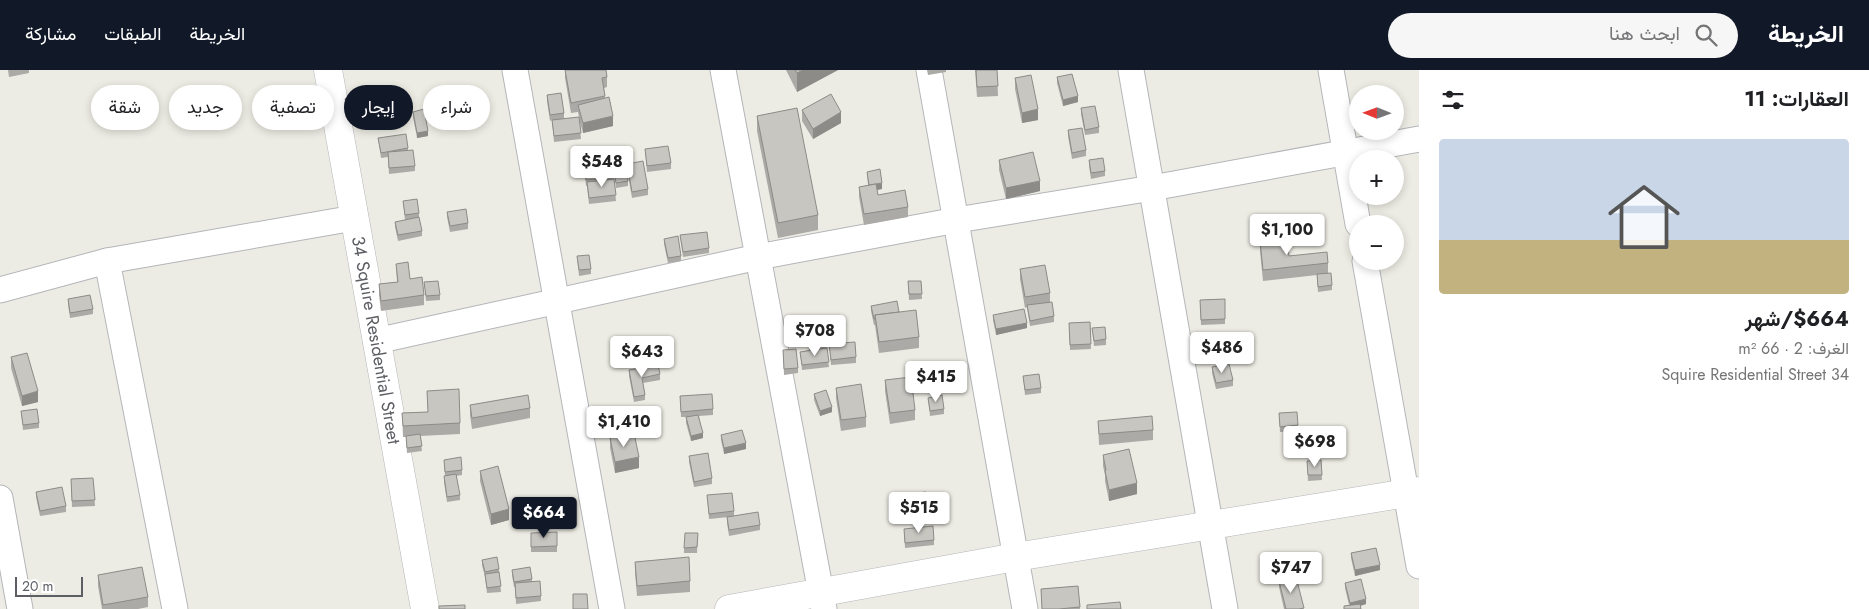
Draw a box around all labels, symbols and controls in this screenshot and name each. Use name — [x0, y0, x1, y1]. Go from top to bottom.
search box — [1388, 13, 1738, 58]
text: الخريطة — [1768, 16, 1844, 51]
text: ابحث هنا — [1609, 20, 1680, 47]
text: مشاركة — [25, 21, 76, 47]
text: الطبقات — [104, 21, 161, 47]
text: الخريطة — [189, 21, 245, 47]
icon: search — [1692, 21, 1720, 49]
text: العقارات: 11 — [1744, 84, 1849, 114]
chip: شقة — [91, 85, 159, 130]
chip: جديد — [169, 85, 242, 130]
chip: تصفية — [252, 85, 334, 130]
chip: إيجار — [344, 85, 413, 130]
chip: شراء — [423, 85, 490, 130]
north arrow — [1349, 85, 1404, 140]
map controls — [1349, 85, 1404, 270]
icon: filters — [1439, 86, 1467, 114]
pin: $548 — [572, 146, 632, 188]
text: $548 — [581, 150, 623, 173]
button: + — [1349, 150, 1404, 205]
icon: home — [1599, 172, 1689, 262]
pin: $1,100 — [1246, 214, 1328, 256]
button: − — [1349, 215, 1404, 270]
text: $1,100 — [1261, 218, 1313, 241]
street label: 34 Squire Residential Street — [345, 234, 407, 447]
text: $664/شهر — [1745, 304, 1849, 334]
pin: $708 — [785, 314, 845, 357]
text: $708 — [795, 319, 835, 342]
pin: $486 — [1192, 332, 1252, 374]
pin: $643 — [612, 336, 672, 378]
text: $486 — [1201, 336, 1243, 359]
text: الغرف: 2 · 66 m² — [1738, 337, 1849, 360]
text: $643 — [621, 340, 663, 363]
pin: $415 — [906, 360, 966, 403]
text: 34 Squire Residential Street — [1661, 363, 1849, 386]
text: $415 — [916, 365, 956, 388]
pin: $1,410 — [583, 406, 665, 448]
text: $1,410 — [597, 410, 651, 433]
pin: $698 — [1285, 426, 1345, 468]
text: $698 — [1294, 430, 1336, 453]
pin: $515 — [889, 492, 949, 534]
pin: $664 — [514, 496, 574, 539]
text: $515 — [900, 496, 938, 519]
text: $664 — [523, 501, 565, 524]
pin: $747 — [1261, 552, 1321, 594]
text: $747 — [1271, 556, 1311, 579]
scale bar — [15, 574, 82, 597]
text: 20 m — [22, 576, 54, 596]

